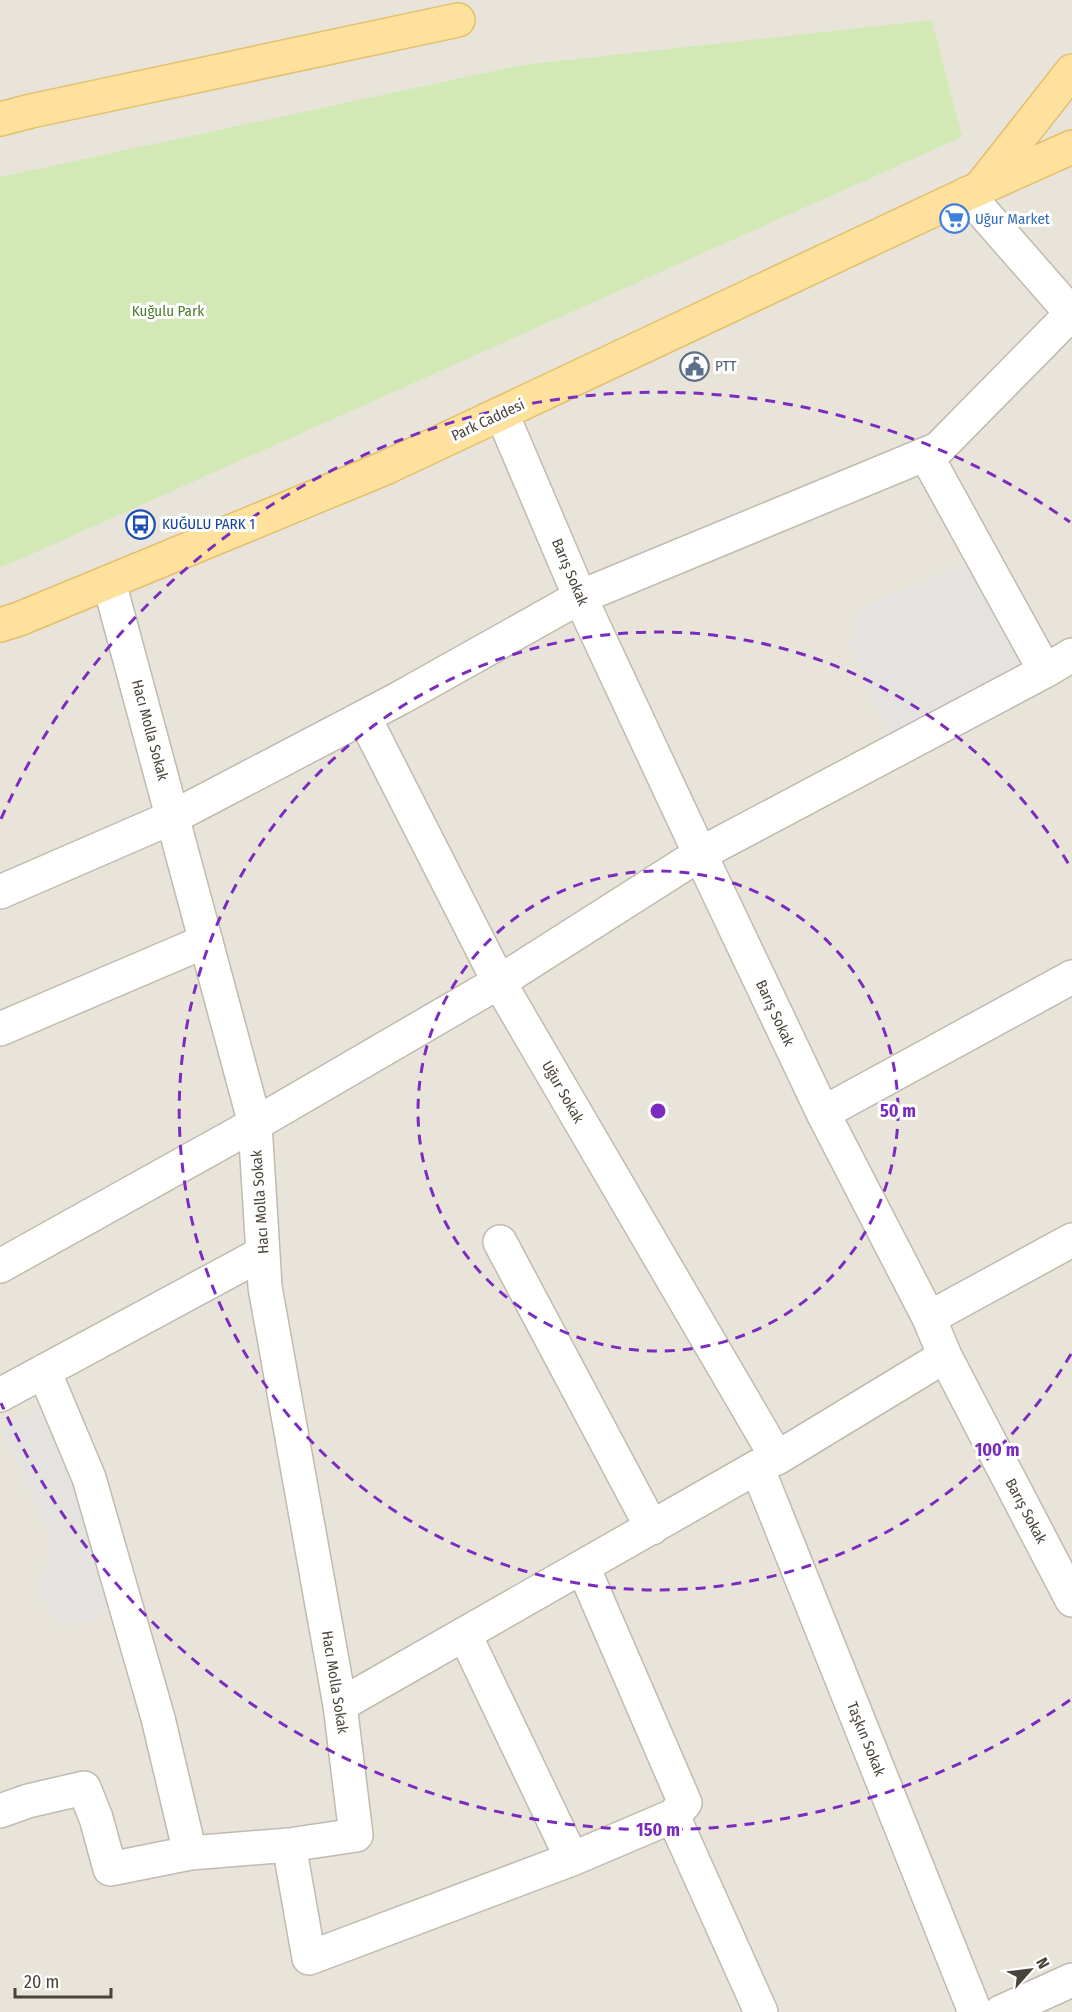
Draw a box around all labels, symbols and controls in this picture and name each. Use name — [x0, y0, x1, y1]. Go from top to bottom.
supermarket icon: Uğur Market — [938, 203, 970, 235]
place label: Uğur Market — [975, 210, 1050, 228]
park label: Kuğulu Park — [132, 302, 204, 320]
public building icon: PTT — [678, 350, 710, 382]
place label: PTT — [715, 357, 736, 375]
street label: Park Caddesi — [449, 395, 527, 445]
bus stop icon: KUĞULU PARK 1 — [125, 508, 157, 540]
place label: KUĞULU PARK 1 — [162, 515, 255, 533]
street label: Barış Sokak — [548, 536, 592, 608]
street label: Hacı Molla Sokak — [128, 677, 172, 783]
street label: Barış Sokak — [752, 977, 798, 1049]
street label: Uğur Sokak — [538, 1058, 588, 1126]
text: 50 m — [880, 1100, 916, 1122]
centre of rings — [648, 1101, 668, 1121]
street label: Hacı Molla Sokak — [247, 1150, 273, 1254]
text: 100 m — [975, 1439, 1019, 1461]
street label: Barış Sokak — [1001, 1475, 1051, 1547]
street label: Hacı Molla Sokak — [318, 1629, 352, 1735]
street label: Taşkın Sokak — [843, 1699, 889, 1779]
text: 150 m — [636, 1819, 680, 1841]
north arrow — [1000, 1940, 1060, 2000]
text: N — [1032, 1954, 1053, 1972]
scale bar — [15, 1961, 111, 1999]
text: 20 m — [24, 1971, 59, 1993]

